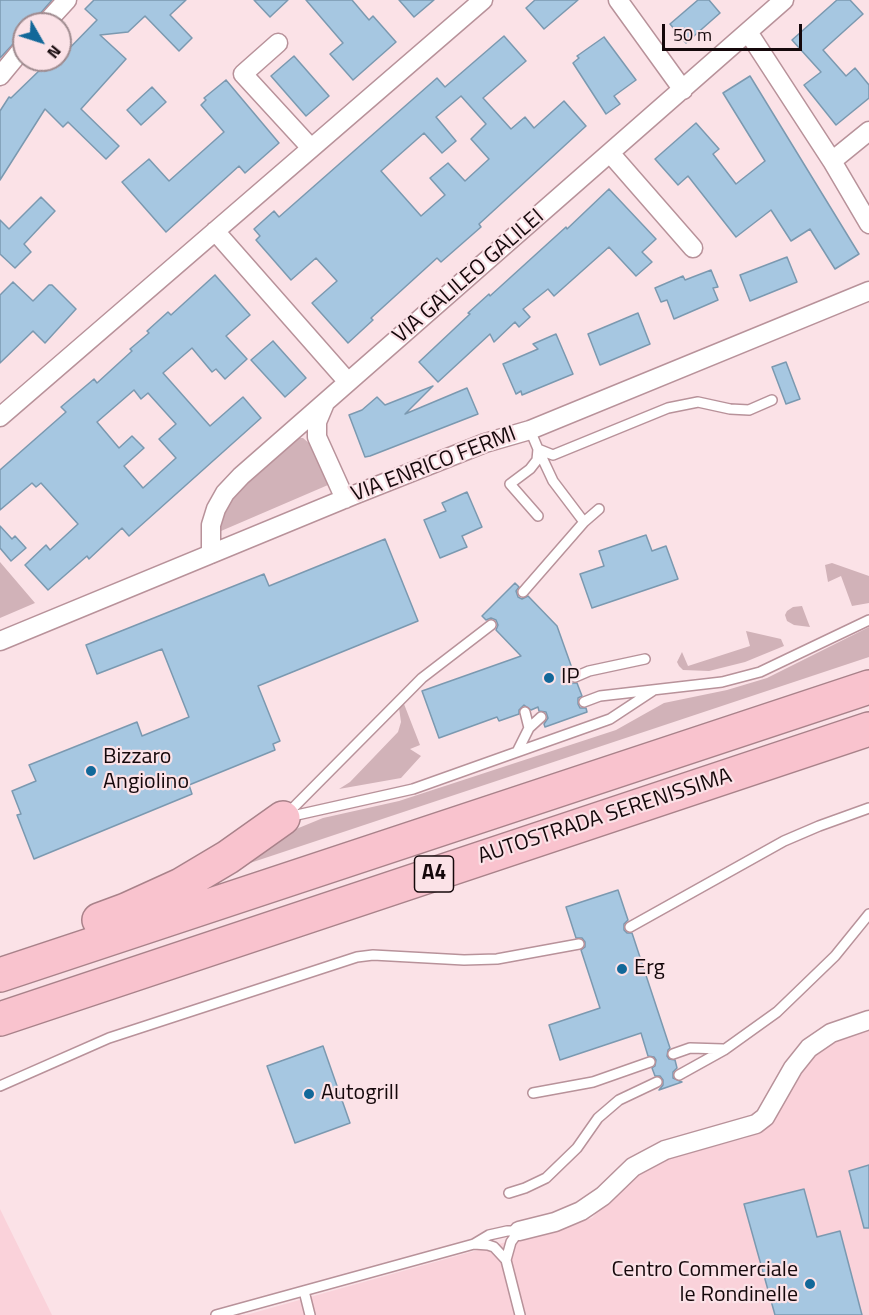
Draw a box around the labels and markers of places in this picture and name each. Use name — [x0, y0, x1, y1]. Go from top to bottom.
place label: IP — [561, 665, 579, 691]
marker: IP — [542, 671, 556, 685]
place label: Bizzaro Angiolino — [103, 745, 189, 796]
marker: Bizzaro Angiolino — [84, 764, 98, 778]
place label: Erg — [634, 956, 665, 982]
marker: Erg — [615, 962, 629, 976]
place label: Autogrill — [321, 1081, 399, 1107]
marker: Autogrill — [302, 1087, 316, 1101]
place label: Centro Commerciale le Rondinelle — [612, 1258, 798, 1310]
marker: Centro Commerciale le Rondinelle — [803, 1277, 817, 1291]

